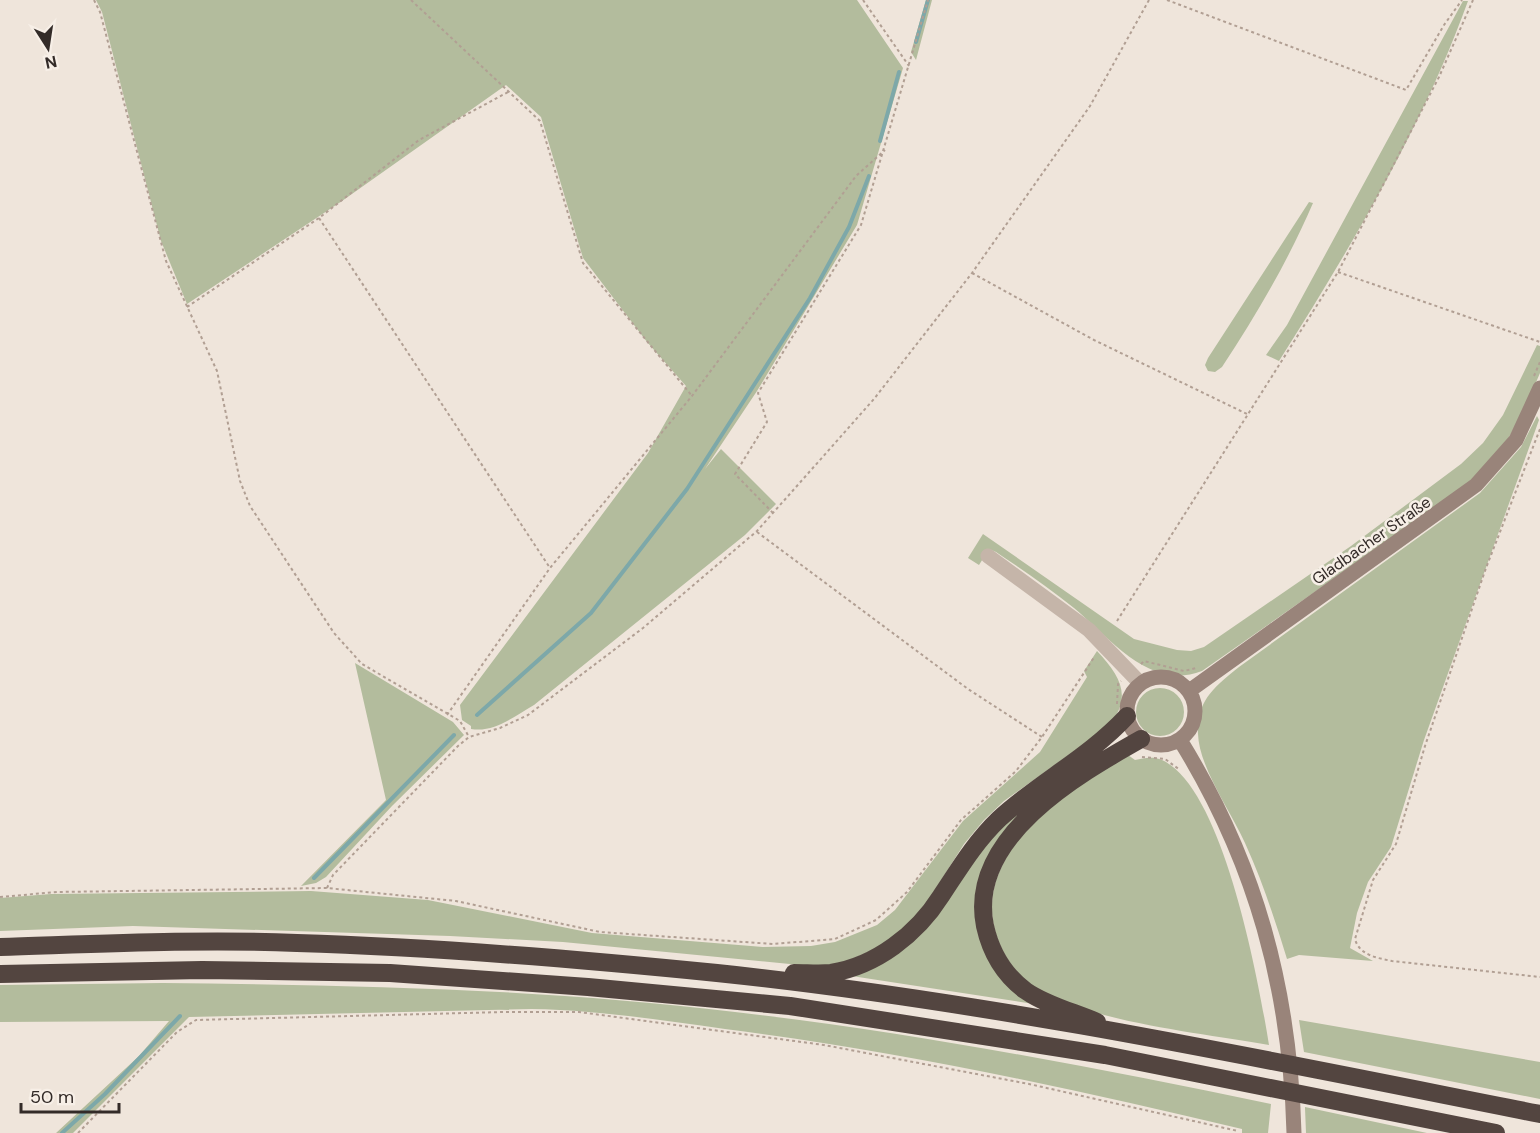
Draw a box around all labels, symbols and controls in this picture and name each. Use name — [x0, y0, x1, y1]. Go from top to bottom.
north arrow — [18, 18, 78, 78]
text: N — [43, 51, 59, 74]
street label: Gladbacher Straße — [1308, 492, 1435, 589]
scale bar — [21, 1076, 118, 1114]
text: 50 m — [30, 1085, 74, 1109]

